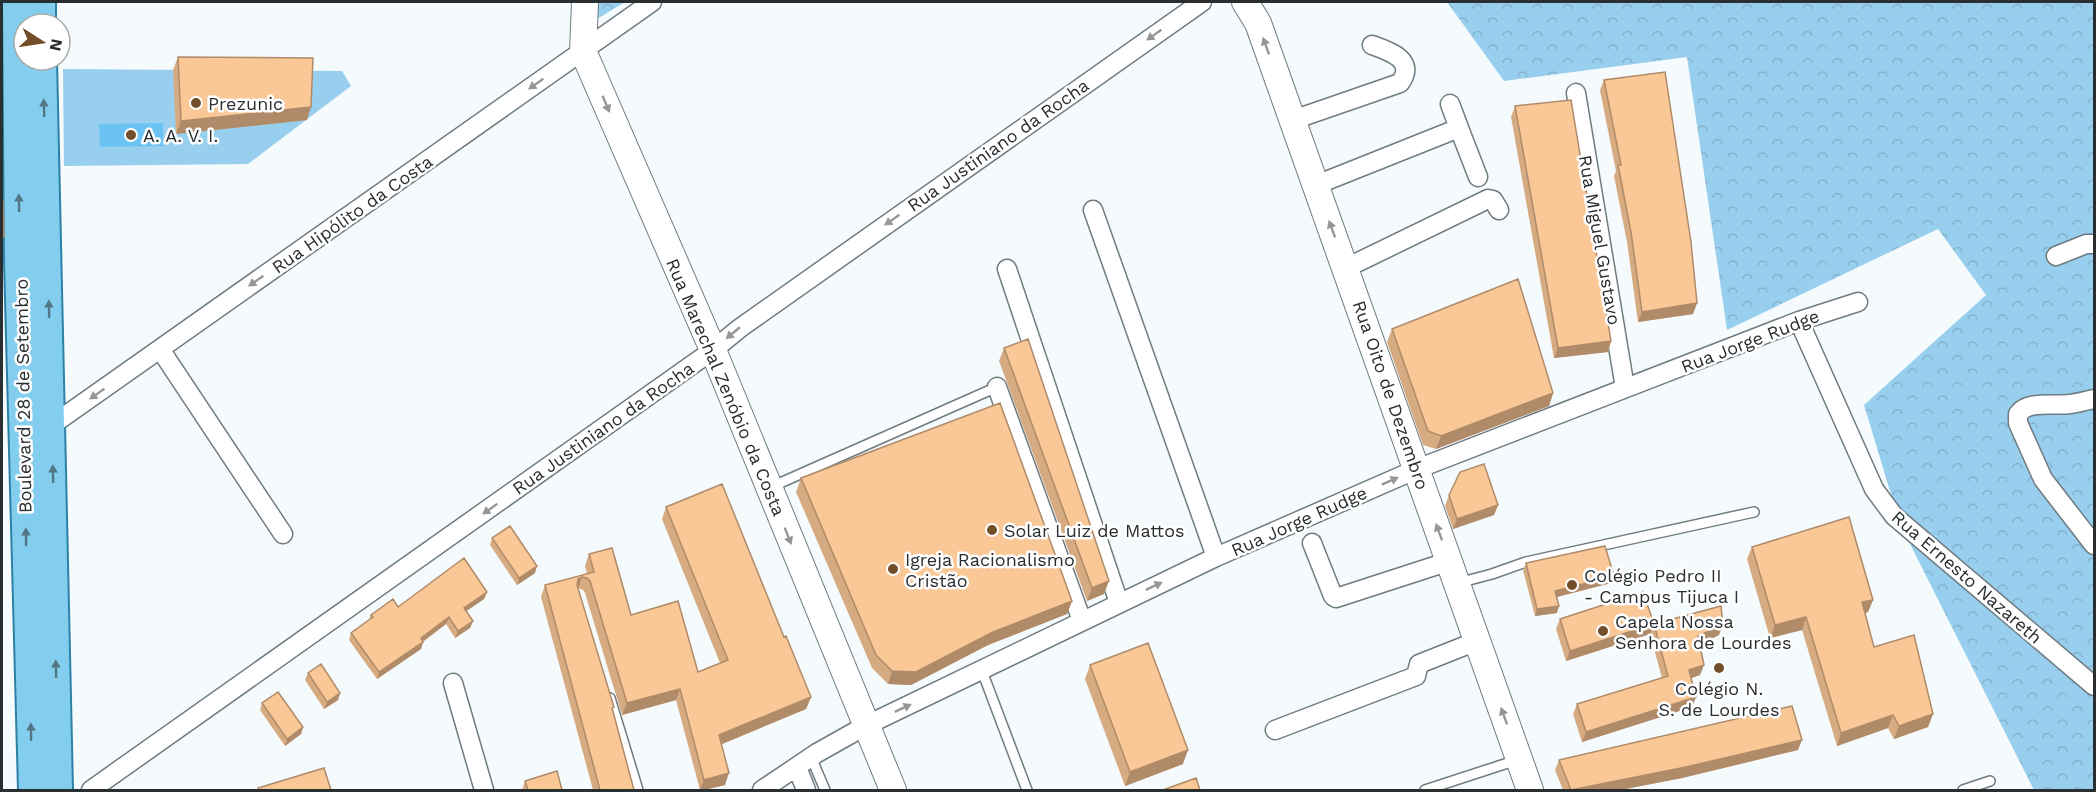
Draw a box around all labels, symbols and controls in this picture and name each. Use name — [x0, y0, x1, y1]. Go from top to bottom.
north arrow — [12, 12, 72, 72]
one-way arrow — [1147, 29, 1163, 41]
one-way arrow — [1261, 36, 1271, 54]
text: N — [46, 37, 67, 53]
street label: Rua Justiniano da Rocha — [903, 74, 1093, 216]
one-way arrow — [528, 78, 544, 90]
place label: Prezunic — [208, 93, 283, 114]
marker: Prezunic — [189, 96, 203, 110]
one-way arrow — [602, 96, 611, 113]
one-way arrow — [39, 98, 48, 117]
place label: A. A. V. I. — [143, 125, 218, 146]
marker: A. A. V. I. — [124, 128, 138, 142]
street label: Rua Hipólito da Costa — [268, 151, 436, 277]
street label: Rua Miguel Gustavo — [1575, 153, 1625, 327]
one-way arrow — [14, 194, 24, 213]
one-way arrow — [884, 214, 900, 226]
one-way arrow — [1326, 220, 1336, 238]
street label: Rua Marechal Zenóbio da Costa — [662, 255, 790, 519]
one-way arrow — [248, 275, 264, 286]
street label: Boulevard 28 de Setembro — [10, 279, 36, 513]
street label: Rua Oito de Dezembro — [1349, 298, 1433, 492]
one-way arrow — [45, 299, 54, 318]
street label: Rua Jorge Rudge — [1678, 305, 1822, 377]
one-way arrow — [725, 327, 741, 340]
street label: Rua Justiniano da Rocha — [508, 357, 698, 499]
one-way arrow — [89, 388, 105, 400]
one-way arrow — [48, 465, 58, 484]
one-way arrow — [1381, 476, 1399, 486]
street label: Rua Jorge Rudge — [1228, 482, 1370, 560]
one-way arrow — [482, 502, 497, 514]
street label: Rua Ernesto Nazareth — [1888, 506, 2046, 648]
place label: Solar Luiz de Mattos — [1004, 520, 1184, 541]
one-way arrow — [1434, 522, 1444, 540]
marker: Solar Luiz de Mattos — [985, 523, 999, 537]
one-way arrow — [783, 527, 793, 545]
one-way arrow — [21, 528, 31, 547]
place label: Igreja Racionalismo Cristão — [905, 549, 1075, 591]
marker: Igreja Racionalismo Cristão — [886, 562, 900, 576]
place label: Colégio Pedro II - Campus Tijuca I — [1584, 565, 1739, 607]
marker: Colégio Pedro II - Campus Tijuca I — [1565, 578, 1579, 592]
one-way arrow — [1146, 582, 1163, 591]
place label: Capela Nossa Senhora de Lourdes — [1615, 611, 1791, 653]
marker: Capela Nossa Senhora de Lourdes — [1596, 624, 1610, 638]
one-way arrow — [51, 660, 61, 679]
marker: Colégio N. S. de Lourdes — [1712, 661, 1726, 675]
place label: Colégio N. S. de Lourdes — [1659, 678, 1779, 720]
one-way arrow — [895, 704, 912, 713]
one-way arrow — [1498, 707, 1508, 725]
one-way arrow — [26, 723, 36, 742]

